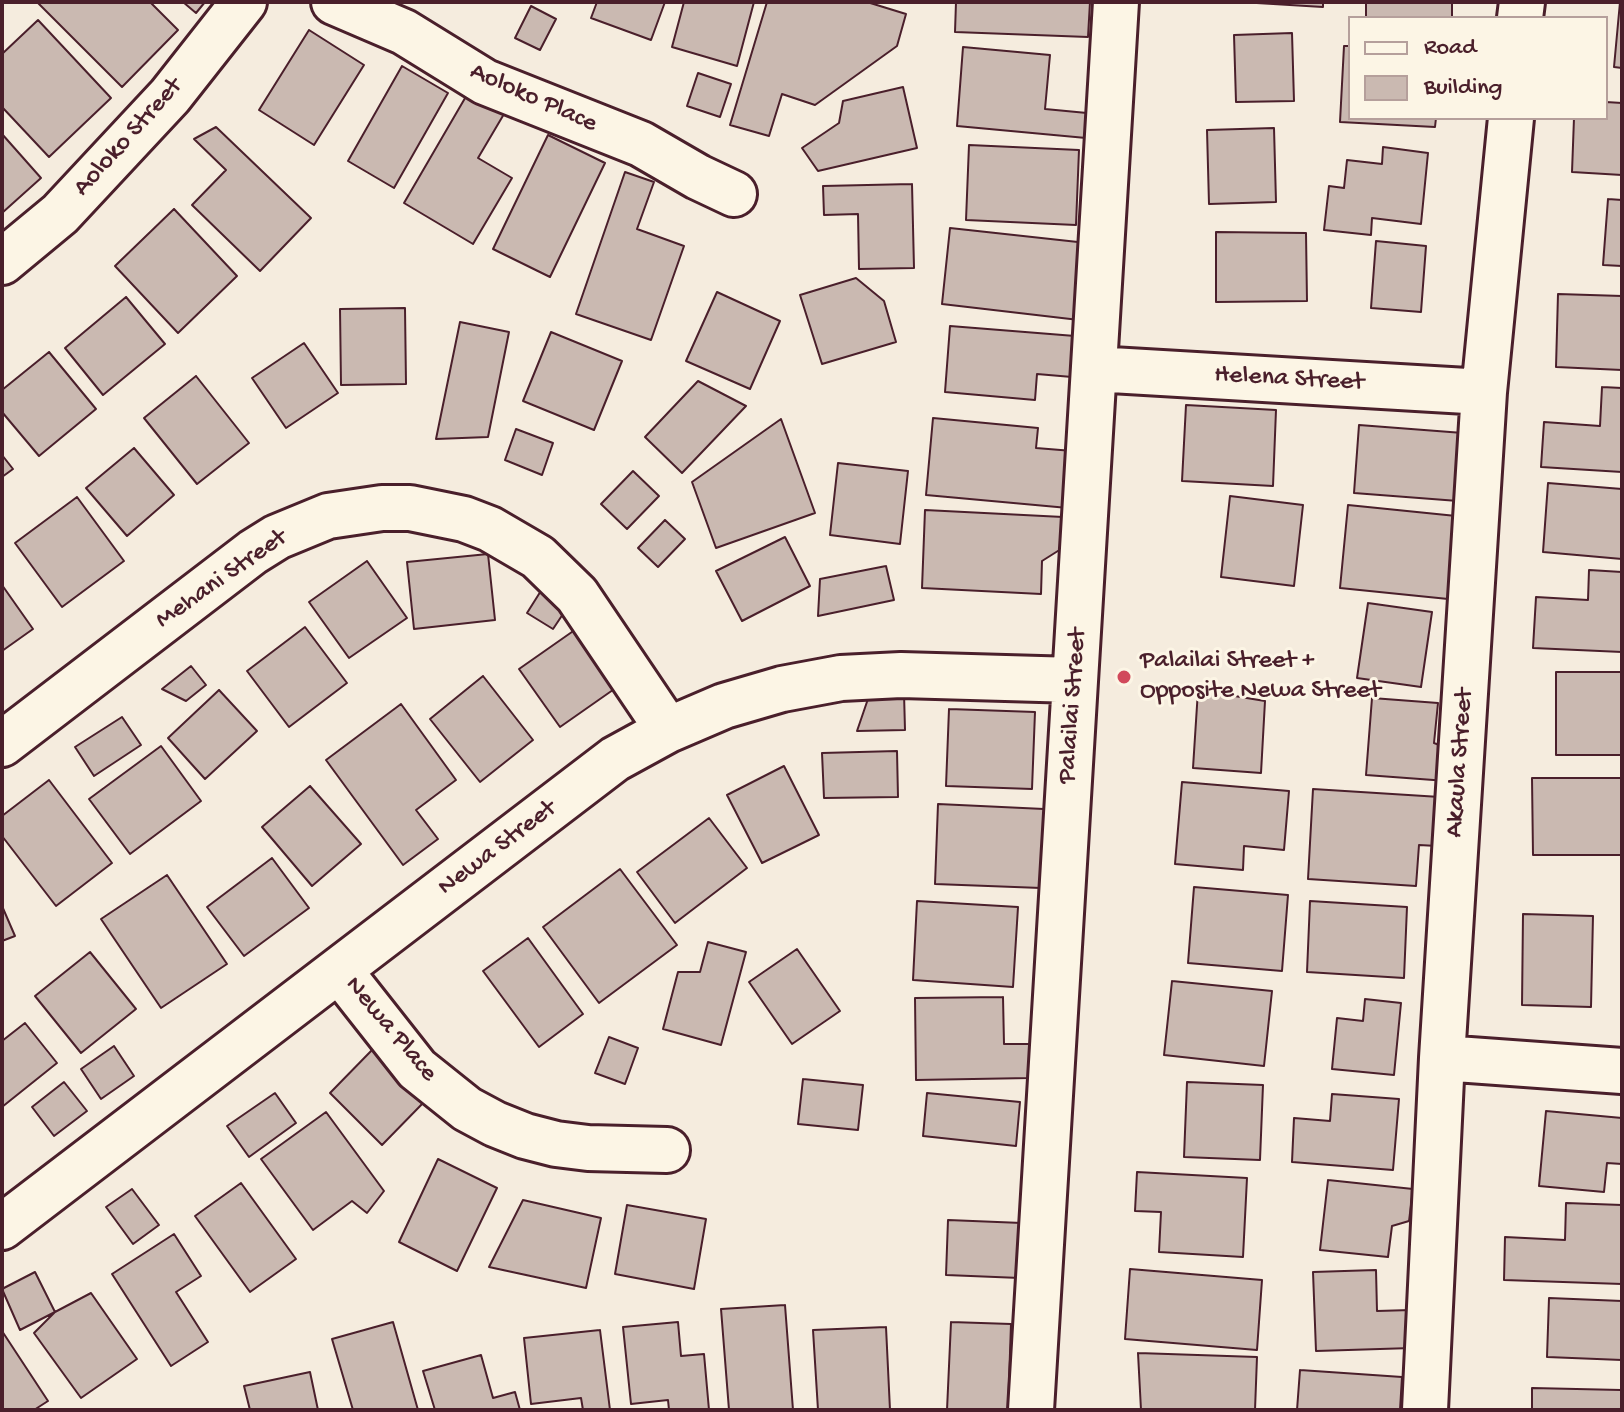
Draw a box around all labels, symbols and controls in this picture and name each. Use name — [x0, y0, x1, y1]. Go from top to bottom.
legend — [1348, 16, 1608, 120]
text: Road — [1424, 34, 1476, 63]
street label: Aoloko Place — [465, 57, 601, 141]
street label: Aoloko Street — [68, 72, 190, 204]
text: Building — [1424, 74, 1502, 103]
street label: Helena Street — [1213, 361, 1365, 399]
street label: Mehani Street — [150, 523, 294, 637]
street label: Palailai Street — [1053, 627, 1095, 785]
place label: Palailai Street + Opposite Newa Street — [1140, 646, 1381, 708]
marker: Palailai Street + Opposite Newa Street — [1115, 668, 1133, 686]
street label: Akaula Street — [1440, 687, 1482, 839]
street label: Newa Street — [433, 794, 563, 904]
street label: Newa Place — [337, 971, 443, 1089]

